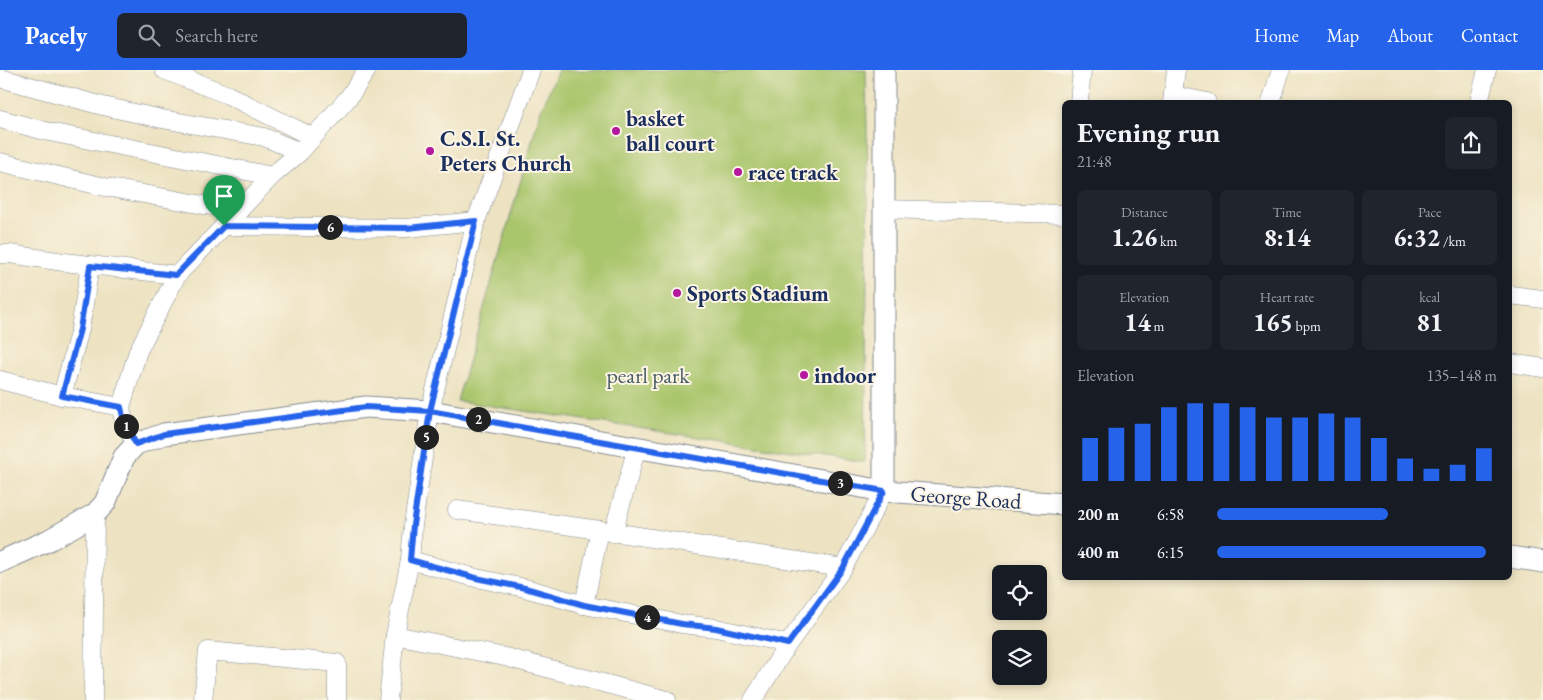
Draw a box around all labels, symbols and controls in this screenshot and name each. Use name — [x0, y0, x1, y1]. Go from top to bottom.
search box — [117, 13, 467, 58]
text: Pacely — [25, 20, 87, 51]
icon: search — [135, 21, 163, 49]
text: Search here — [175, 23, 258, 48]
text: Home — [1254, 24, 1299, 47]
text: Map — [1327, 24, 1359, 47]
text: About — [1387, 24, 1433, 47]
text: Contact — [1461, 24, 1518, 47]
place label: basket ball court — [626, 104, 715, 158]
text: Evening run — [1077, 114, 1220, 150]
button: share — [1445, 117, 1497, 169]
place label: C.S.I. St. Peters Church — [440, 124, 572, 178]
marker: basket ball court — [610, 125, 622, 137]
marker: C.S.I. St. Peters Church — [424, 145, 436, 157]
text: 21:48 — [1077, 151, 1112, 172]
place label: race track — [748, 158, 839, 187]
marker: race track — [732, 166, 744, 178]
pin — [203, 175, 245, 226]
icon: arrive — [210, 182, 238, 210]
text: Distance — [1121, 203, 1168, 221]
text: Time — [1272, 203, 1302, 221]
text: Pace — [1418, 203, 1441, 221]
pin: 6 — [318, 214, 342, 240]
text: 6 — [327, 218, 334, 236]
text: 1.26 — [1111, 221, 1157, 253]
text: 8:14 — [1264, 221, 1310, 253]
text: 6:32 — [1393, 221, 1440, 253]
text: km — [1157, 232, 1177, 250]
text: /km — [1440, 232, 1466, 250]
place label: Sports Stadium — [687, 279, 829, 308]
marker: Sports Stadium — [671, 287, 683, 299]
text: Elevation — [1119, 288, 1170, 306]
text: Heart rate — [1260, 288, 1314, 306]
text: kcal — [1419, 288, 1440, 306]
text: 14 — [1124, 306, 1151, 338]
text: 165 — [1253, 306, 1293, 338]
text: 81 — [1416, 306, 1443, 338]
text: m — [1151, 317, 1164, 335]
text: bpm — [1293, 317, 1321, 335]
park label: pearl park — [606, 361, 690, 390]
place label: indoor — [814, 361, 877, 390]
text: Elevation — [1077, 365, 1135, 386]
text: 135–148 m — [1426, 365, 1497, 386]
marker: indoor — [798, 369, 810, 381]
pin: 2 — [466, 406, 490, 432]
text: 2 — [475, 410, 482, 428]
pin: 1 — [114, 414, 138, 438]
text: 1 — [123, 417, 130, 435]
pin: 5 — [414, 424, 438, 450]
text: 5 — [423, 428, 430, 446]
pin: 3 — [828, 470, 852, 496]
text: 3 — [837, 474, 844, 492]
street label: George Road — [909, 479, 1023, 516]
text: 200 m — [1077, 504, 1119, 525]
text: 6:58 — [1157, 504, 1184, 525]
text: 400 m — [1077, 542, 1119, 563]
text: 6:15 — [1157, 542, 1184, 563]
map controls — [992, 565, 1047, 685]
button: locate — [992, 565, 1047, 620]
pin: 4 — [634, 604, 660, 630]
text: 4 — [644, 608, 651, 626]
button: layers — [992, 630, 1047, 685]

